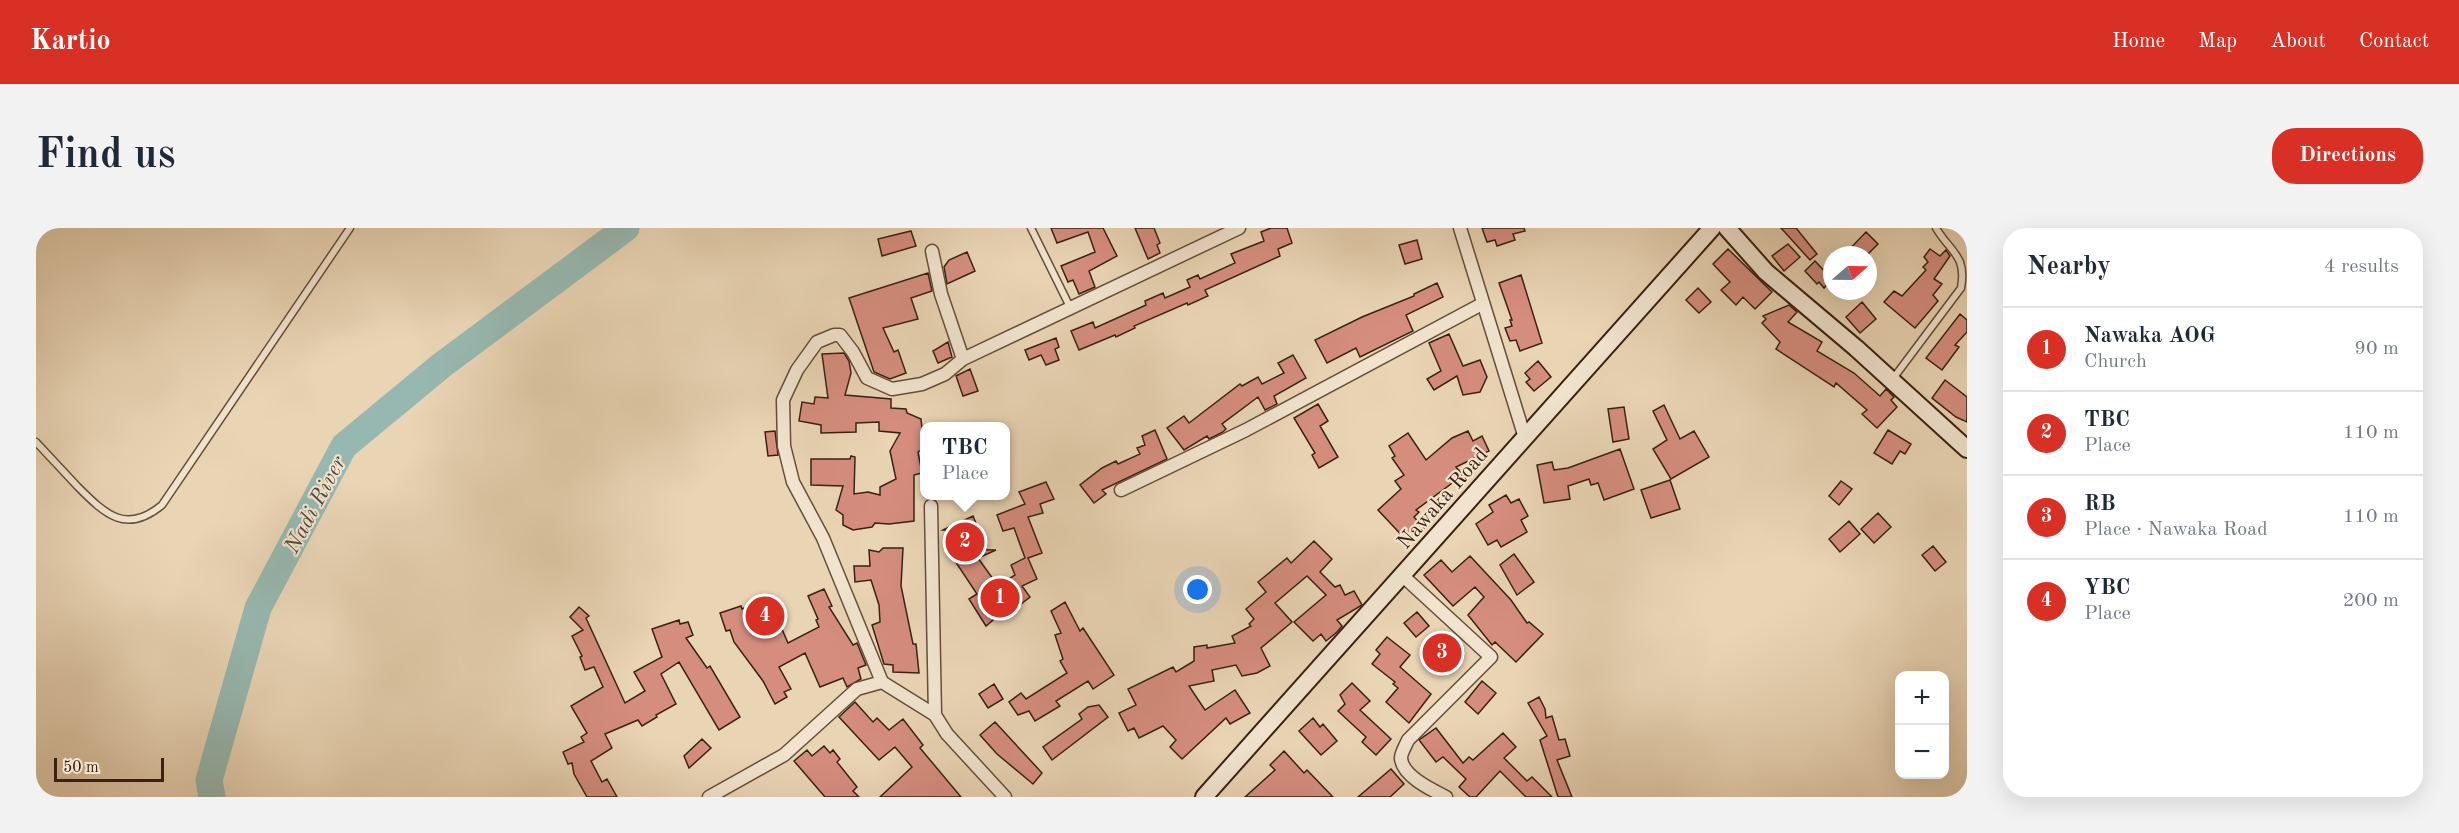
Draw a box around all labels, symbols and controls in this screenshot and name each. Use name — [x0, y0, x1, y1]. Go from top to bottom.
text: Kartio — [30, 28, 111, 56]
text: Home — [2112, 31, 2165, 52]
text: Map — [2198, 31, 2237, 52]
text: About — [2270, 31, 2326, 52]
text: Contact — [2359, 31, 2429, 52]
button: Directions — [2272, 128, 2423, 184]
text: Find us — [36, 135, 175, 177]
north arrow — [1823, 246, 1877, 300]
text: Nearby — [2027, 254, 2111, 280]
text: 4 results — [2324, 257, 2399, 277]
text: Nawaka AOG — [2084, 325, 2215, 347]
text: 1 — [2041, 339, 2052, 359]
text: 90 m — [2354, 339, 2399, 359]
text: Church — [2084, 352, 2147, 372]
text: TBC — [2084, 409, 2130, 431]
popup — [920, 422, 1010, 500]
text: 2 — [2041, 423, 2052, 443]
text: 110 m — [2343, 423, 2399, 443]
text: Place — [2084, 436, 2131, 456]
text: TBC — [942, 437, 988, 459]
street label: Nawaka Road — [1394, 445, 1492, 553]
water label: Nadi River — [281, 452, 351, 558]
text: Place — [942, 464, 988, 484]
text: RB — [2084, 493, 2116, 515]
text: 3 — [2041, 507, 2052, 527]
text: 110 m — [2343, 507, 2399, 527]
pin: 2 — [946, 520, 984, 564]
text: Place · Nawaka Road — [2084, 520, 2268, 540]
your location — [1183, 575, 1212, 604]
pin: 1 — [980, 576, 1020, 620]
text: YBC — [2084, 577, 2130, 599]
text: 4 — [2041, 591, 2052, 611]
text: 200 m — [2343, 591, 2399, 611]
pin: 4 — [746, 594, 784, 638]
text: Place — [2084, 604, 2131, 624]
pin: 3 — [1422, 630, 1462, 676]
map controls — [1895, 671, 1949, 779]
button: + — [1895, 671, 1949, 725]
button: − — [1895, 725, 1949, 779]
scale bar — [54, 755, 164, 782]
text: 50 m — [63, 760, 99, 776]

